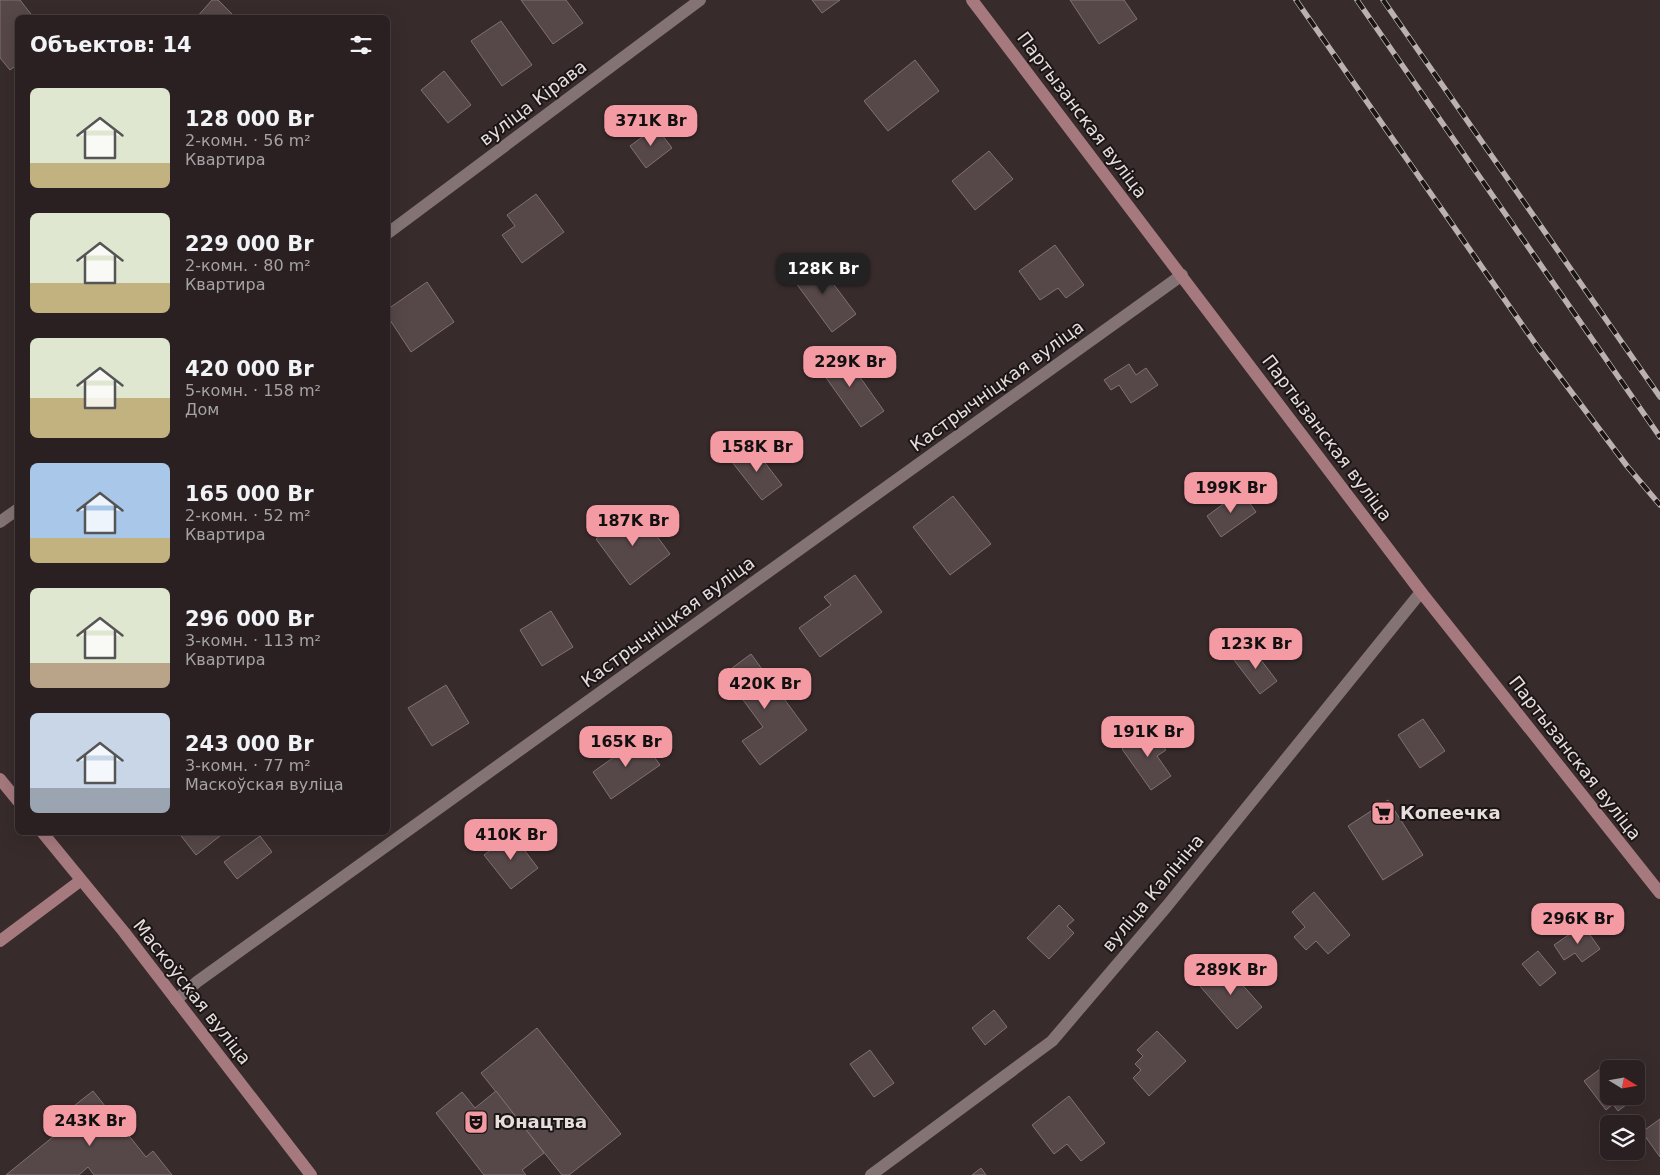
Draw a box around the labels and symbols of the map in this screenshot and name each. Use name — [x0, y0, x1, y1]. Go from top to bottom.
street label: Партызанская вуліца — [1013, 28, 1152, 202]
street label: вуліца Кірава — [475, 56, 590, 150]
pin: 371K Br — [605, 104, 697, 147]
pin: 128K Br — [777, 252, 869, 295]
street label: Кастрычніцкая вуліца — [906, 316, 1087, 456]
pin: 229K Br — [804, 346, 896, 388]
street label: Партызанская вуліца — [1258, 351, 1397, 525]
pin: 158K Br — [711, 430, 803, 473]
pin: 199K Br — [1185, 472, 1277, 514]
pin: 187K Br — [587, 504, 679, 547]
street label: Кастрычніцкая вуліца — [577, 552, 758, 692]
pin: 123K Br — [1210, 628, 1302, 670]
pin: 420K Br — [719, 668, 811, 710]
street label: Партызанская вуліца — [1505, 671, 1646, 844]
pin: 191K Br — [1102, 716, 1194, 758]
pin: 165K Br — [580, 726, 672, 768]
supermarket icon: Копеечка — [1370, 800, 1396, 826]
place label: Копеечка — [1400, 802, 1501, 823]
pin: 410K Br — [465, 818, 557, 861]
street label: вуліца Калініна — [1097, 830, 1208, 956]
pin: 296K Br — [1532, 902, 1624, 945]
street label: Маскоўская вуліца — [129, 915, 256, 1068]
pin: 289K Br — [1185, 954, 1277, 996]
north arrow — [1600, 1060, 1645, 1105]
pin: 243K Br — [44, 1104, 136, 1147]
theatre icon: Юнацтва — [463, 1109, 489, 1135]
place label: Юнацтва — [494, 1111, 587, 1132]

